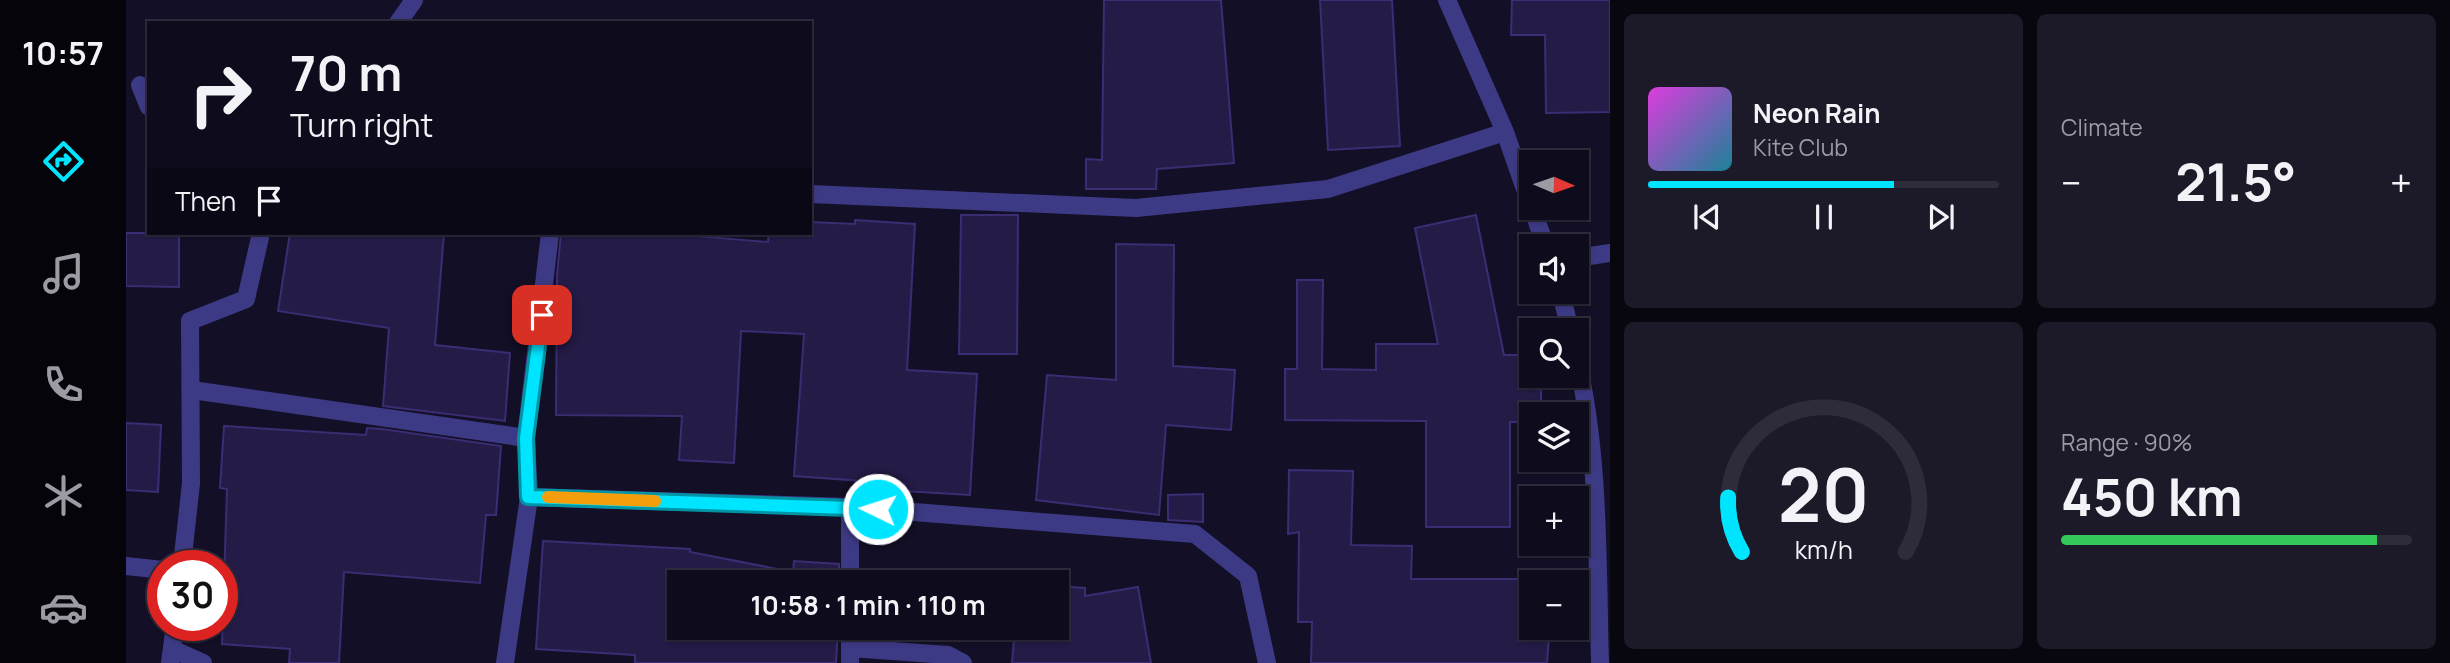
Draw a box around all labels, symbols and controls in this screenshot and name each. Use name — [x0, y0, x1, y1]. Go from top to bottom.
text: 10:57 — [22, 31, 104, 75]
text: 70 m — [290, 39, 402, 106]
icon: right — [175, 49, 266, 140]
text: Neon Rain — [1753, 95, 1881, 131]
text: Turn right — [290, 103, 433, 147]
text: Climate — [2061, 111, 2143, 143]
text: Kite Club — [1753, 131, 1848, 163]
icon: directions — [39, 137, 88, 186]
text: 21.5° — [2175, 146, 2296, 217]
north arrow — [1519, 150, 1589, 220]
map controls — [1519, 150, 1589, 640]
text: − — [2061, 156, 2082, 208]
text: + — [2390, 156, 2412, 208]
icon: arrive — [250, 182, 288, 220]
text: Then — [175, 183, 236, 219]
icon: previous — [1688, 198, 1726, 236]
icon: pause — [1805, 198, 1843, 236]
icon: next — [1922, 198, 1960, 236]
button: sound — [1519, 234, 1589, 304]
icon: music — [39, 249, 88, 298]
pin — [512, 285, 572, 345]
icon: arrive — [523, 296, 561, 334]
button: search — [1519, 318, 1589, 388]
icon: phone — [39, 360, 88, 409]
button: layers — [1519, 402, 1589, 472]
text: Range · 90% — [2061, 426, 2192, 458]
text: 20 — [1778, 444, 1869, 544]
text: 450 km — [2061, 461, 2242, 532]
icon: climate — [39, 471, 88, 520]
position arrow — [841, 472, 915, 546]
button: + — [1519, 486, 1589, 556]
text: km/h — [1794, 531, 1853, 566]
speed limit sign: 30 — [147, 550, 238, 641]
button: − — [1519, 570, 1589, 640]
icon: car — [39, 583, 88, 632]
text: 10:58 · 1 min · 110 m — [750, 587, 986, 623]

